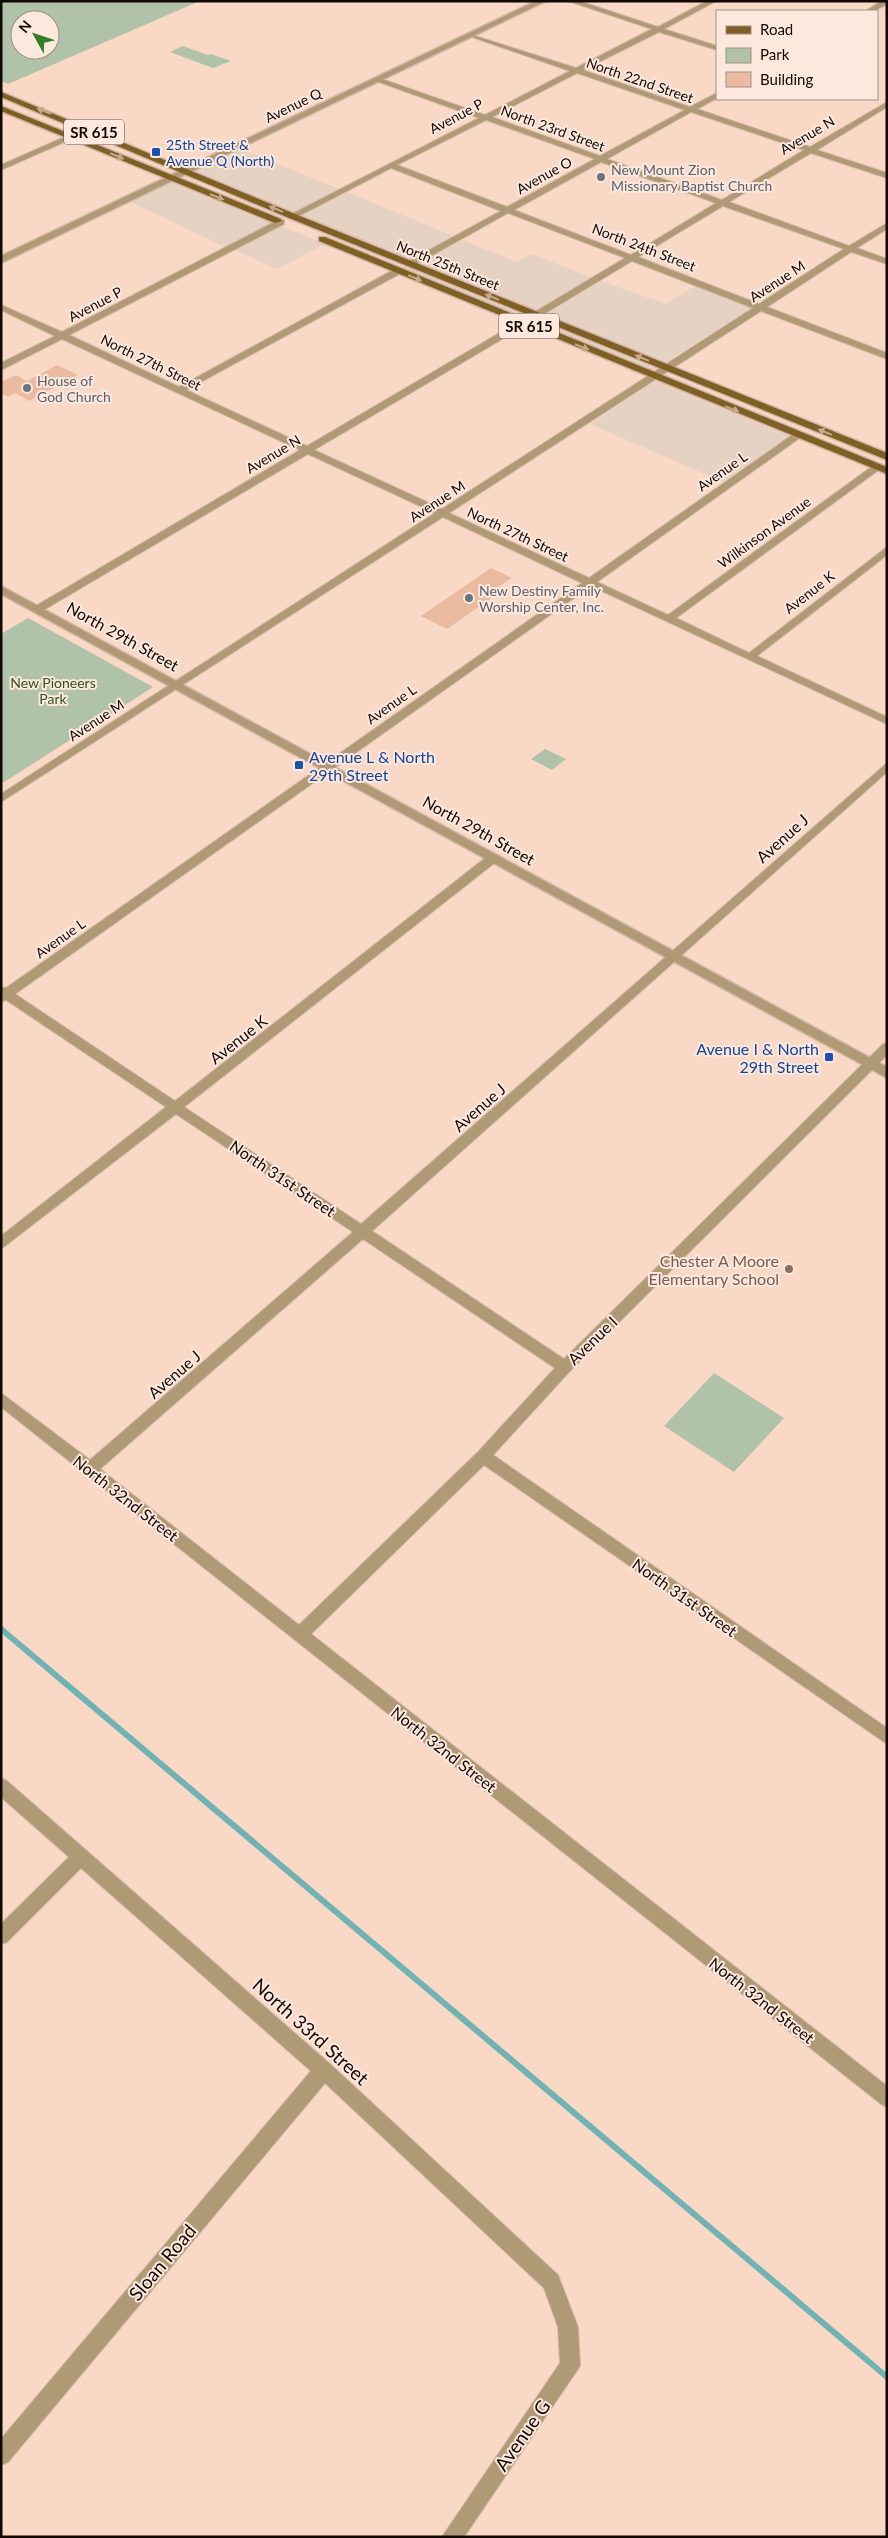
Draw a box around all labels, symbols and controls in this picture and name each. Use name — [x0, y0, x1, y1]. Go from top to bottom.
north arrow — [10, 10, 60, 60]
legend — [716, 10, 878, 100]
text: N — [15, 17, 35, 36]
text: Road — [760, 20, 793, 38]
text: Park — [760, 45, 790, 63]
street label: North 22nd Street — [584, 54, 696, 106]
text: Building — [760, 70, 813, 88]
street label: Avenue Q — [262, 84, 325, 126]
street label: Avenue P — [426, 95, 486, 137]
street label: North 23rd Street — [499, 101, 607, 155]
one-way arrow — [37, 107, 51, 115]
street label: Avenue N — [777, 112, 837, 158]
road number: SR 615 — [64, 120, 124, 144]
place label: 25th Street & Avenue Q (North) — [166, 136, 275, 169]
marker: 25th Street & Avenue Q (North) — [150, 146, 162, 158]
one-way arrow — [110, 152, 124, 160]
street label: Avenue O — [513, 153, 575, 197]
place label: New Mount Zion Missionary Baptist Church — [611, 161, 772, 194]
marker: New Mount Zion Missionary Baptist Church — [595, 171, 607, 183]
one-way arrow — [209, 193, 224, 201]
one-way arrow — [269, 205, 283, 213]
street label: North 24th Street — [590, 219, 698, 275]
street label: North 25th Street — [394, 237, 502, 293]
street label: Avenue M — [746, 257, 808, 305]
one-way arrow — [408, 275, 423, 283]
street label: Avenue P — [65, 283, 125, 325]
one-way arrow — [484, 293, 499, 300]
road number: SR 615 — [499, 314, 559, 338]
street label: North 27th Street — [98, 330, 204, 394]
one-way arrow — [575, 343, 590, 351]
one-way arrow — [634, 354, 649, 362]
place label: House of God Church — [37, 372, 111, 405]
marker: House of God Church — [21, 382, 33, 394]
one-way arrow — [725, 405, 739, 413]
one-way arrow — [818, 428, 833, 435]
street label: Avenue N — [243, 431, 303, 477]
street label: Avenue L — [694, 448, 750, 494]
street label: Avenue M — [406, 477, 468, 525]
street label: Wilkinson Avenue — [714, 493, 814, 571]
street label: North 27th Street — [465, 503, 571, 565]
street label: Avenue K — [780, 567, 838, 617]
place label: New Destiny Family Worship Center, Inc. — [479, 582, 604, 615]
marker: New Destiny Family Worship Center, Inc. — [463, 592, 475, 604]
street label: North 29th Street — [64, 597, 183, 675]
park label: New Pioneers Park — [10, 674, 96, 707]
street label: Avenue L — [363, 681, 419, 727]
street label: Avenue M — [65, 696, 127, 744]
place label: Avenue L & North 29th Street — [309, 747, 435, 784]
marker: Avenue L & North 29th Street — [293, 759, 305, 771]
street label: North 29th Street — [420, 791, 539, 869]
street label: Avenue J — [752, 810, 812, 866]
street label: Avenue L — [32, 915, 88, 961]
street label: Avenue K — [205, 1010, 271, 1067]
place label: Avenue I & North 29th Street — [696, 1039, 819, 1076]
marker: Avenue I & North 29th Street — [823, 1051, 835, 1063]
street label: Avenue J — [449, 1079, 509, 1135]
street label: North 31st Street — [227, 1136, 340, 1220]
place label: Chester A Moore Elementary School — [649, 1251, 779, 1288]
marker: Chester A Moore Elementary School — [783, 1263, 795, 1275]
street label: Avenue I — [563, 1312, 621, 1368]
street label: Avenue J — [144, 1346, 204, 1402]
street label: North 32nd Street — [70, 1451, 183, 1545]
street label: North 31st Street — [629, 1554, 741, 1640]
street label: North 32nd Street — [388, 1702, 501, 1796]
street label: North 32nd Street — [706, 1953, 819, 2047]
street label: North 33rd Street — [248, 1973, 374, 2089]
street label: Sloan Road — [123, 2219, 201, 2305]
street label: Avenue G — [489, 2395, 555, 2475]

